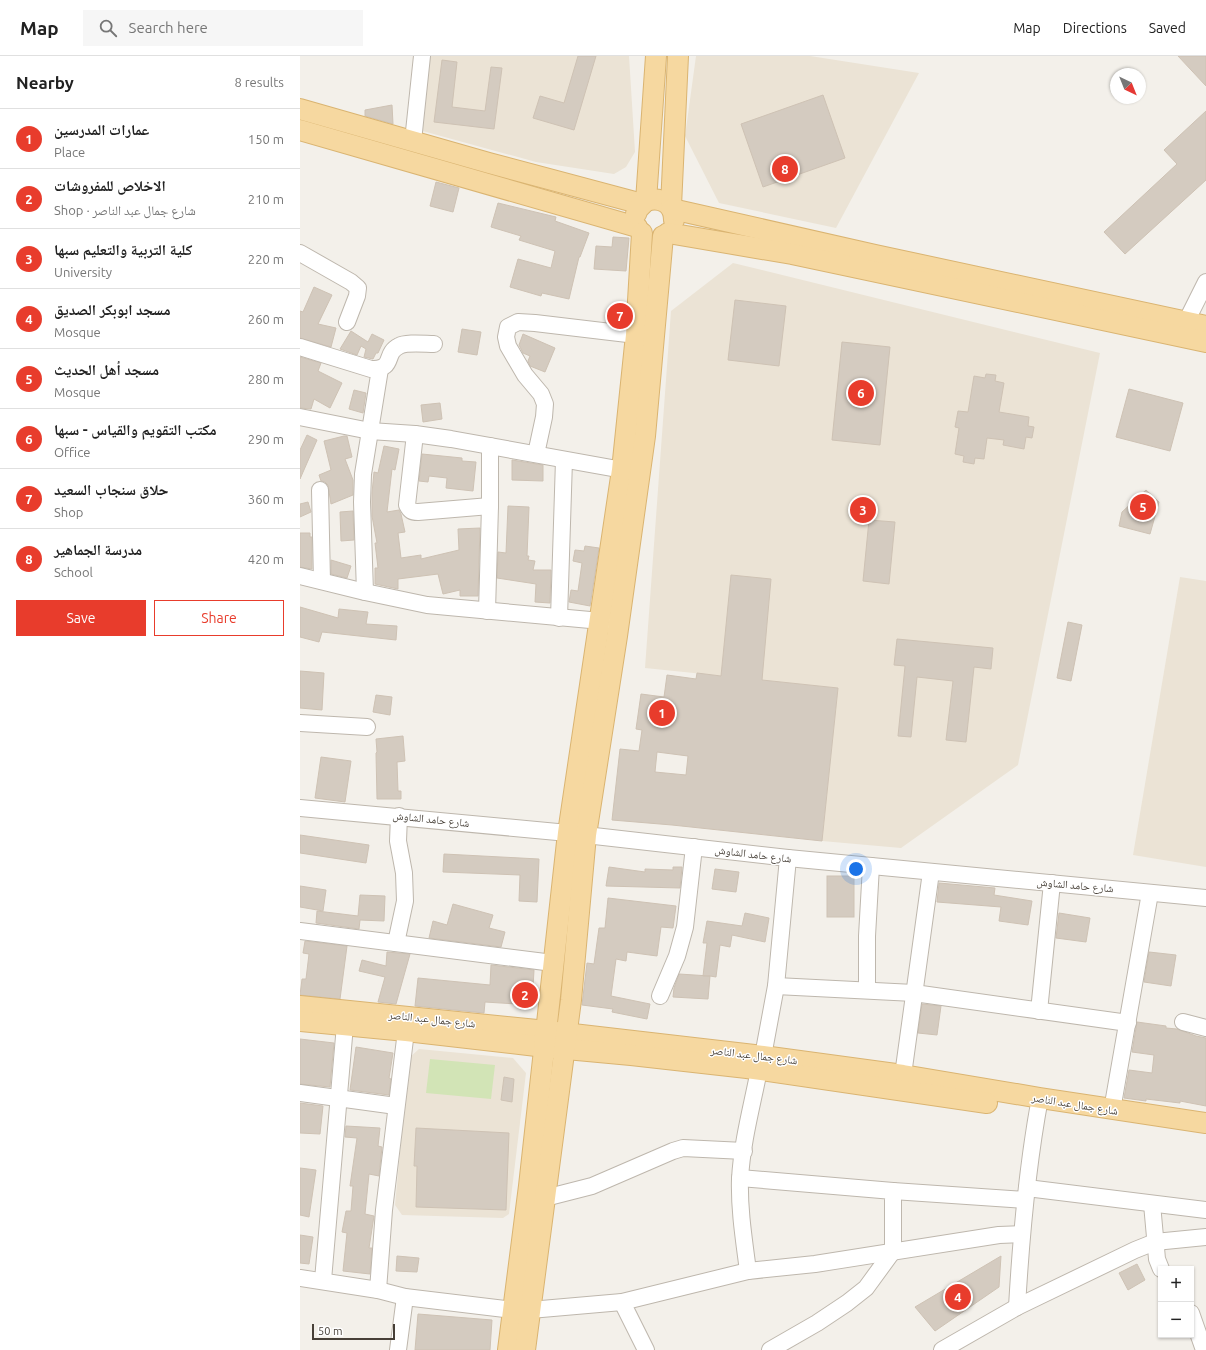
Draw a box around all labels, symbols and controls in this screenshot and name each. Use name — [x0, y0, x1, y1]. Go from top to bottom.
search box — [83, 10, 363, 46]
text: Map — [20, 17, 59, 39]
icon: search — [97, 17, 119, 39]
text: Search here — [129, 19, 208, 36]
text: Map — [1013, 20, 1041, 36]
text: Directions — [1063, 20, 1127, 36]
text: Saved — [1149, 20, 1186, 36]
north arrow — [1110, 68, 1146, 104]
text: Nearby — [16, 73, 74, 92]
text: 8 results — [234, 75, 284, 89]
text: عمارات المدرسين — [54, 121, 149, 138]
text: 1 — [25, 132, 33, 146]
text: 150 m — [248, 132, 284, 146]
text: Place — [54, 145, 85, 159]
pin: 8 — [772, 154, 798, 184]
text: الاخلاص للمفروشات — [54, 177, 166, 194]
text: 2 — [25, 192, 33, 206]
text: 210 m — [248, 192, 284, 206]
text: Shop · شارع جمال عبد الناصر — [54, 203, 196, 217]
text: كلية التربية والتعليم سبها — [54, 241, 192, 258]
text: 3 — [25, 252, 33, 266]
text: 220 m — [248, 252, 284, 266]
text: University — [54, 265, 112, 279]
text: مسجد ابوبكر الصديق — [54, 301, 171, 318]
pin: 7 — [607, 301, 633, 331]
text: 4 — [25, 312, 33, 326]
text: 260 m — [248, 312, 284, 326]
text: Mosque — [54, 325, 101, 339]
text: مسجد أهل الحديث — [54, 361, 159, 378]
text: 5 — [25, 372, 33, 386]
text: 280 m — [248, 372, 284, 386]
pin: 6 — [848, 378, 874, 408]
text: Mosque — [54, 385, 101, 399]
text: مكتب التقويم والقياس - سبها — [54, 421, 217, 438]
text: 6 — [25, 432, 33, 446]
text: 290 m — [248, 432, 284, 446]
text: Office — [54, 445, 90, 459]
text: حلاق سنجاب السعيد — [54, 481, 169, 498]
text: 7 — [25, 492, 33, 506]
text: 360 m — [248, 492, 284, 506]
pin: 5 — [1130, 492, 1156, 522]
pin: 3 — [850, 495, 876, 525]
text: Shop — [54, 505, 83, 519]
text: مدرسة الجماهير — [54, 541, 142, 558]
text: 8 — [25, 552, 33, 566]
text: 420 m — [248, 552, 284, 566]
text: School — [54, 565, 93, 579]
button: Save — [16, 600, 146, 636]
button: Share — [154, 600, 284, 636]
pin: 1 — [649, 698, 675, 728]
street label: شارع حامد الشاوش — [392, 809, 470, 830]
street label: شارع حامد الشاوش — [714, 843, 792, 866]
your location — [846, 859, 866, 879]
street label: شارع حامد الشاوش — [1036, 876, 1114, 895]
pin: 2 — [512, 980, 538, 1010]
street label: شارع جمال عبد الناصر — [387, 1008, 476, 1031]
street label: شارع جمال عبد الناصر — [709, 1044, 798, 1067]
street label: شارع جمال عبد الناصر — [1030, 1091, 1119, 1118]
map controls — [1158, 1266, 1194, 1338]
button: + — [1158, 1266, 1194, 1302]
pin: 4 — [945, 1282, 971, 1312]
button: − — [1158, 1302, 1194, 1338]
scale bar — [312, 1322, 395, 1341]
text: 50 m — [318, 1325, 342, 1337]

